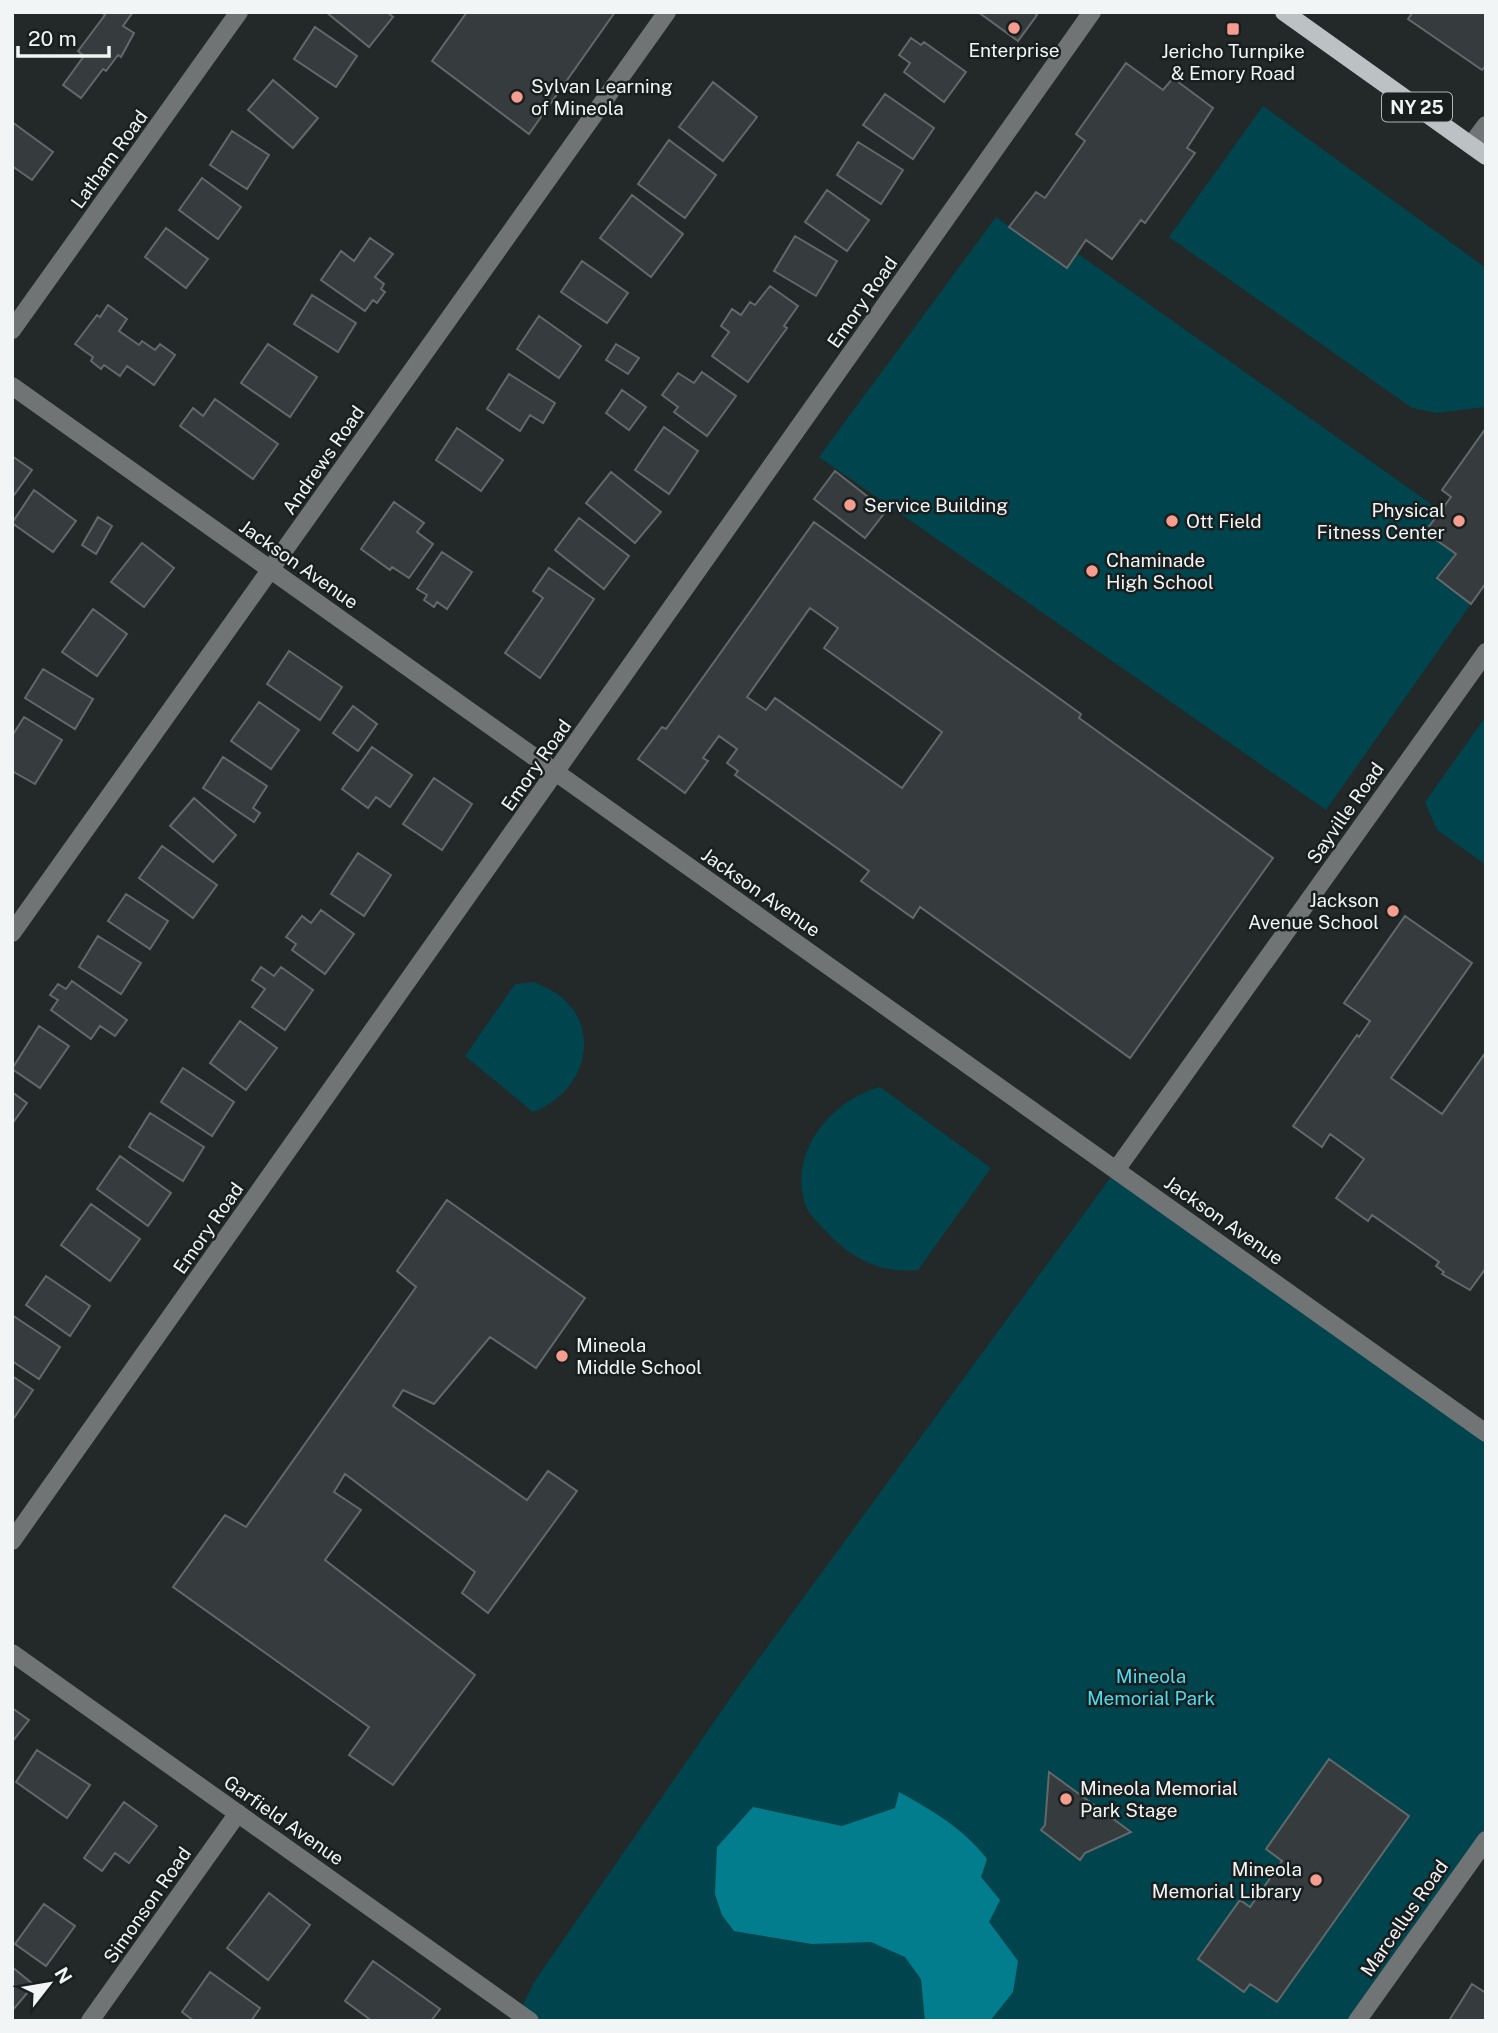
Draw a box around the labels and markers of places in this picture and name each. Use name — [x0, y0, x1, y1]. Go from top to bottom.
marker: Enterprise — [1006, 20, 1022, 36]
marker: Jericho Turnpike & Emory Road — [1225, 21, 1241, 37]
place label: Enterprise — [968, 39, 1060, 61]
place label: Jericho Turnpike & Emory Road — [1161, 40, 1305, 84]
place label: Sylvan Learning of Mineola — [531, 75, 673, 119]
marker: Sylvan Learning of Mineola — [509, 89, 525, 105]
place label: Service Building — [864, 494, 1008, 516]
marker: Service Building — [842, 497, 858, 513]
place label: Physical Fitness Center — [1317, 499, 1445, 543]
place label: Ott Field — [1186, 510, 1262, 532]
marker: Ott Field — [1164, 513, 1180, 529]
marker: Physical Fitness Center — [1451, 513, 1467, 529]
place label: Chaminade High School — [1106, 549, 1214, 593]
marker: Chaminade High School — [1084, 563, 1100, 579]
place label: Jackson Avenue School — [1248, 889, 1379, 933]
marker: Jackson Avenue School — [1385, 903, 1401, 919]
place label: Mineola Middle School — [576, 1334, 702, 1378]
marker: Mineola Middle School — [554, 1348, 570, 1364]
place label: Mineola Memorial Park Stage — [1080, 1777, 1238, 1821]
marker: Mineola Memorial Park Stage — [1058, 1791, 1074, 1807]
place label: Mineola Memorial Library — [1152, 1858, 1302, 1902]
marker: Mineola Memorial Library — [1308, 1872, 1324, 1888]

